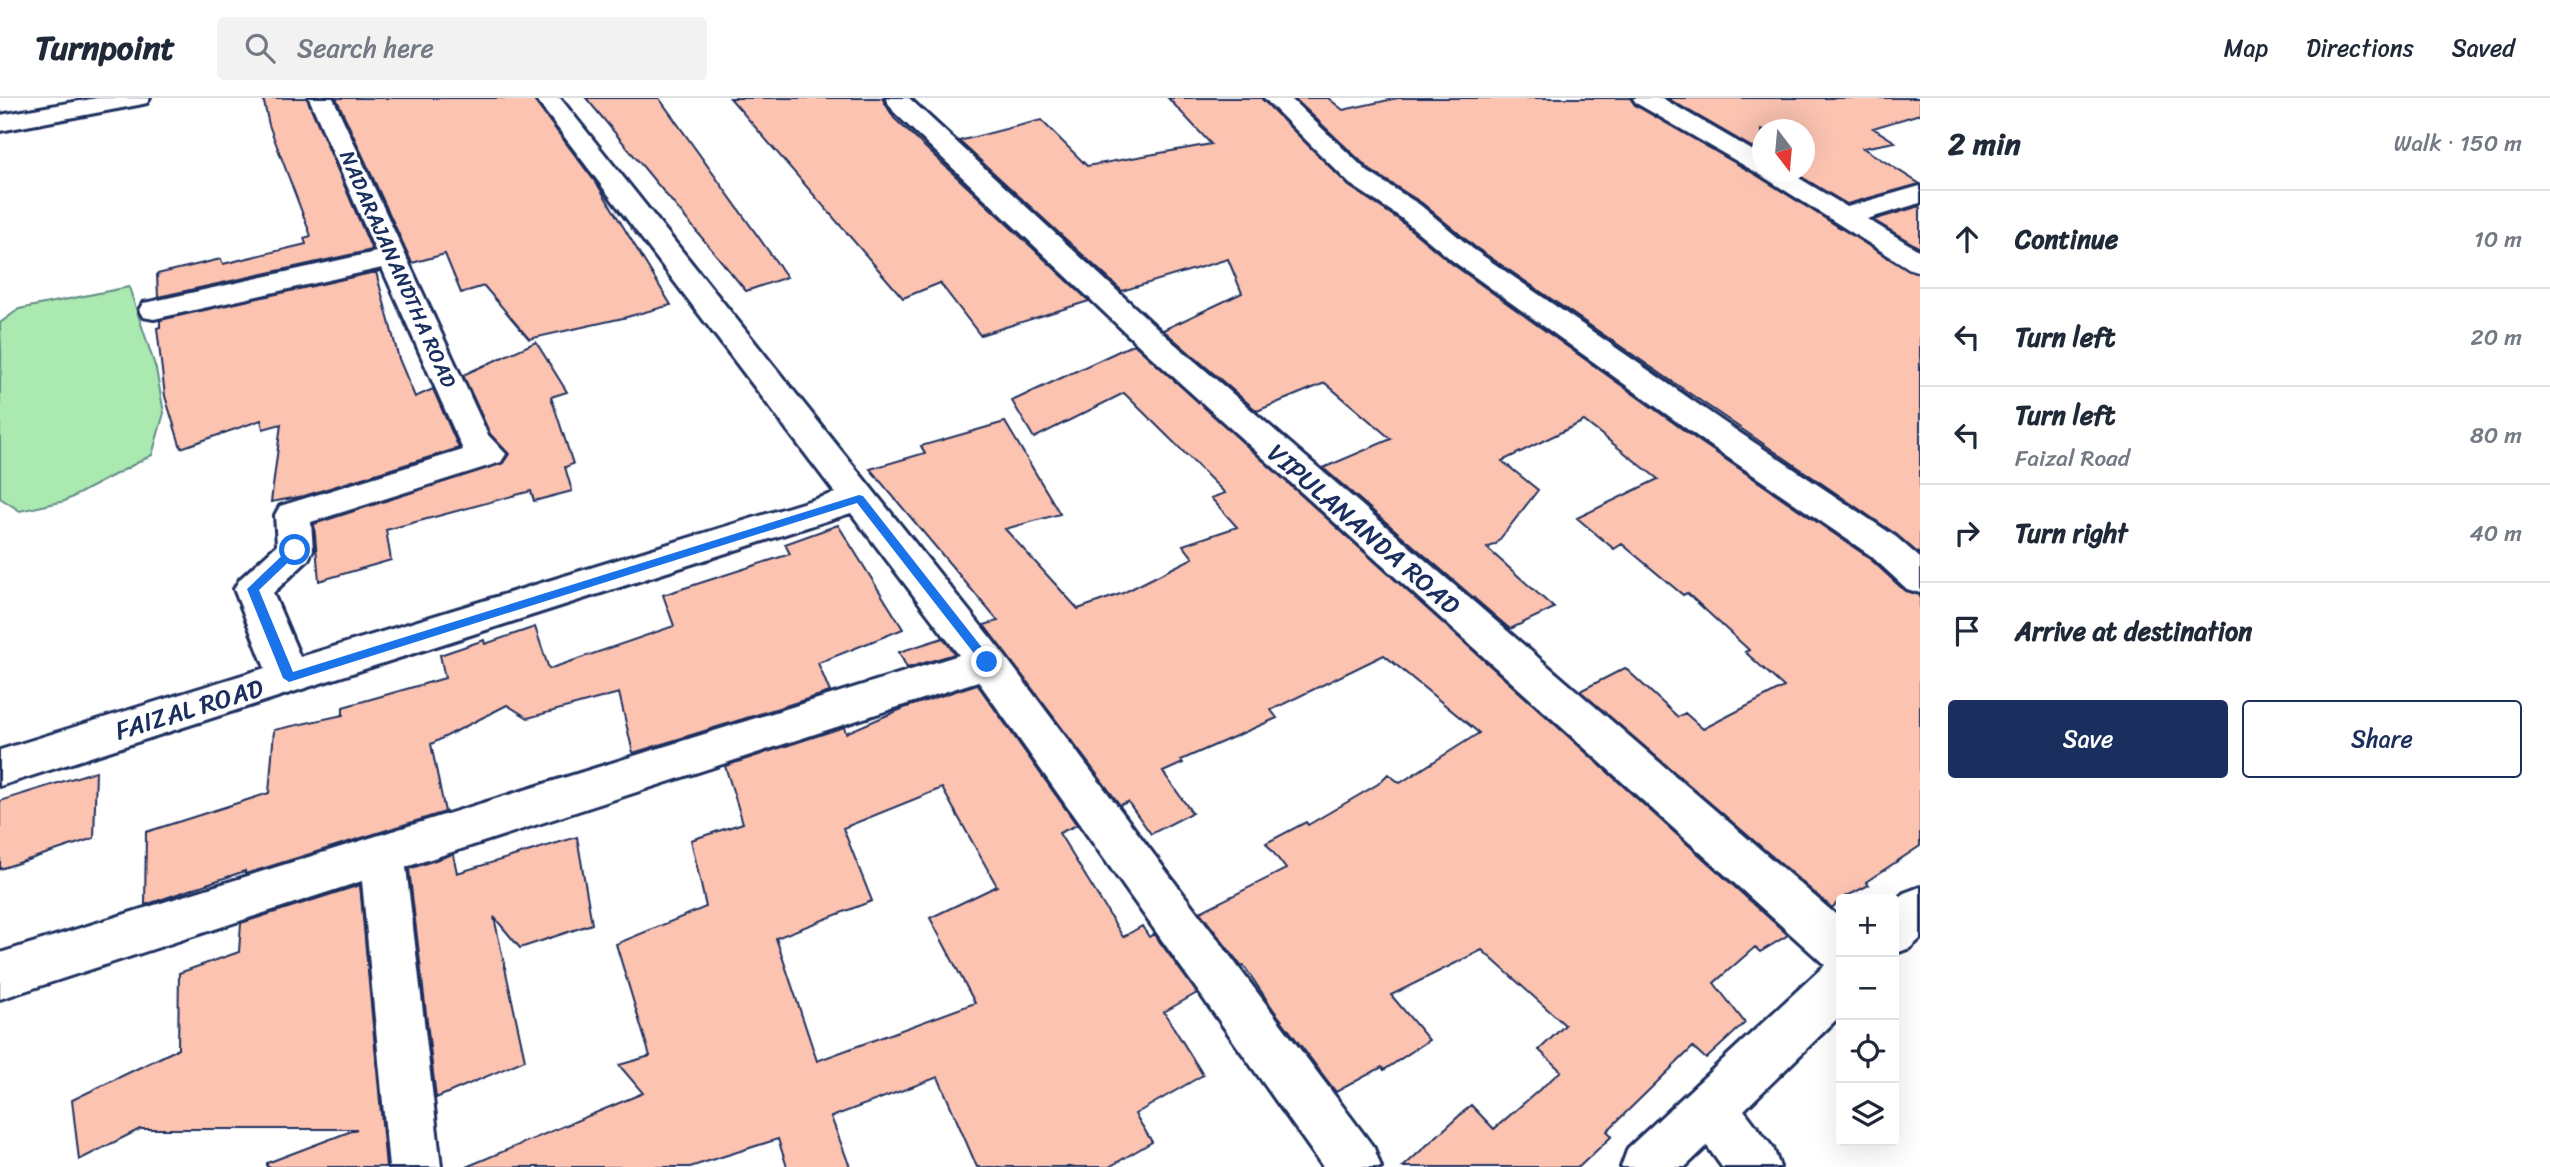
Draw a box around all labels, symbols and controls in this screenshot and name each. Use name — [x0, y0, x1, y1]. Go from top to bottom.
search box — [217, 17, 707, 80]
text: Turnpoint — [35, 19, 175, 77]
text: Search here — [297, 25, 434, 71]
text: Map — [2224, 27, 2268, 69]
text: Directions — [2306, 27, 2414, 69]
text: Saved — [2452, 27, 2515, 69]
icon: search — [241, 29, 279, 67]
text: 2 min — [1948, 117, 2021, 171]
north arrow — [1752, 119, 1815, 182]
text: Walk · 150 m — [2394, 123, 2522, 164]
street label: NADARAJANANDTHA ROAD — [328, 144, 468, 394]
text: Continue — [2015, 216, 2118, 262]
text: 10 m — [2474, 219, 2522, 260]
icon: ahead — [1948, 220, 1986, 258]
text: Turn left — [2015, 314, 2115, 360]
text: 20 m — [2471, 317, 2522, 358]
icon: left — [1948, 318, 1986, 356]
text: Turn left — [2015, 392, 2115, 438]
text: 80 m — [2470, 415, 2522, 456]
icon: left — [1948, 416, 1986, 454]
street label: VIPULANANDA ROAD — [1257, 431, 1472, 627]
text: Faizal Road — [2015, 438, 2130, 479]
text: Turn right — [2015, 510, 2128, 556]
text: 40 m — [2469, 513, 2522, 554]
icon: right — [1948, 514, 1986, 552]
route start — [279, 534, 310, 565]
text: Arrive at destination — [2015, 608, 2252, 654]
icon: arrive — [1948, 612, 1986, 650]
route end — [971, 646, 1002, 677]
street label: FAIZAL ROAD — [109, 665, 269, 753]
button: Save — [1948, 700, 2228, 778]
button: Share — [2242, 700, 2522, 778]
map controls — [1836, 894, 1899, 1146]
button: + — [1836, 894, 1899, 957]
button: − — [1836, 957, 1899, 1020]
button: locate — [1836, 1020, 1899, 1083]
button: layers — [1836, 1083, 1899, 1146]

